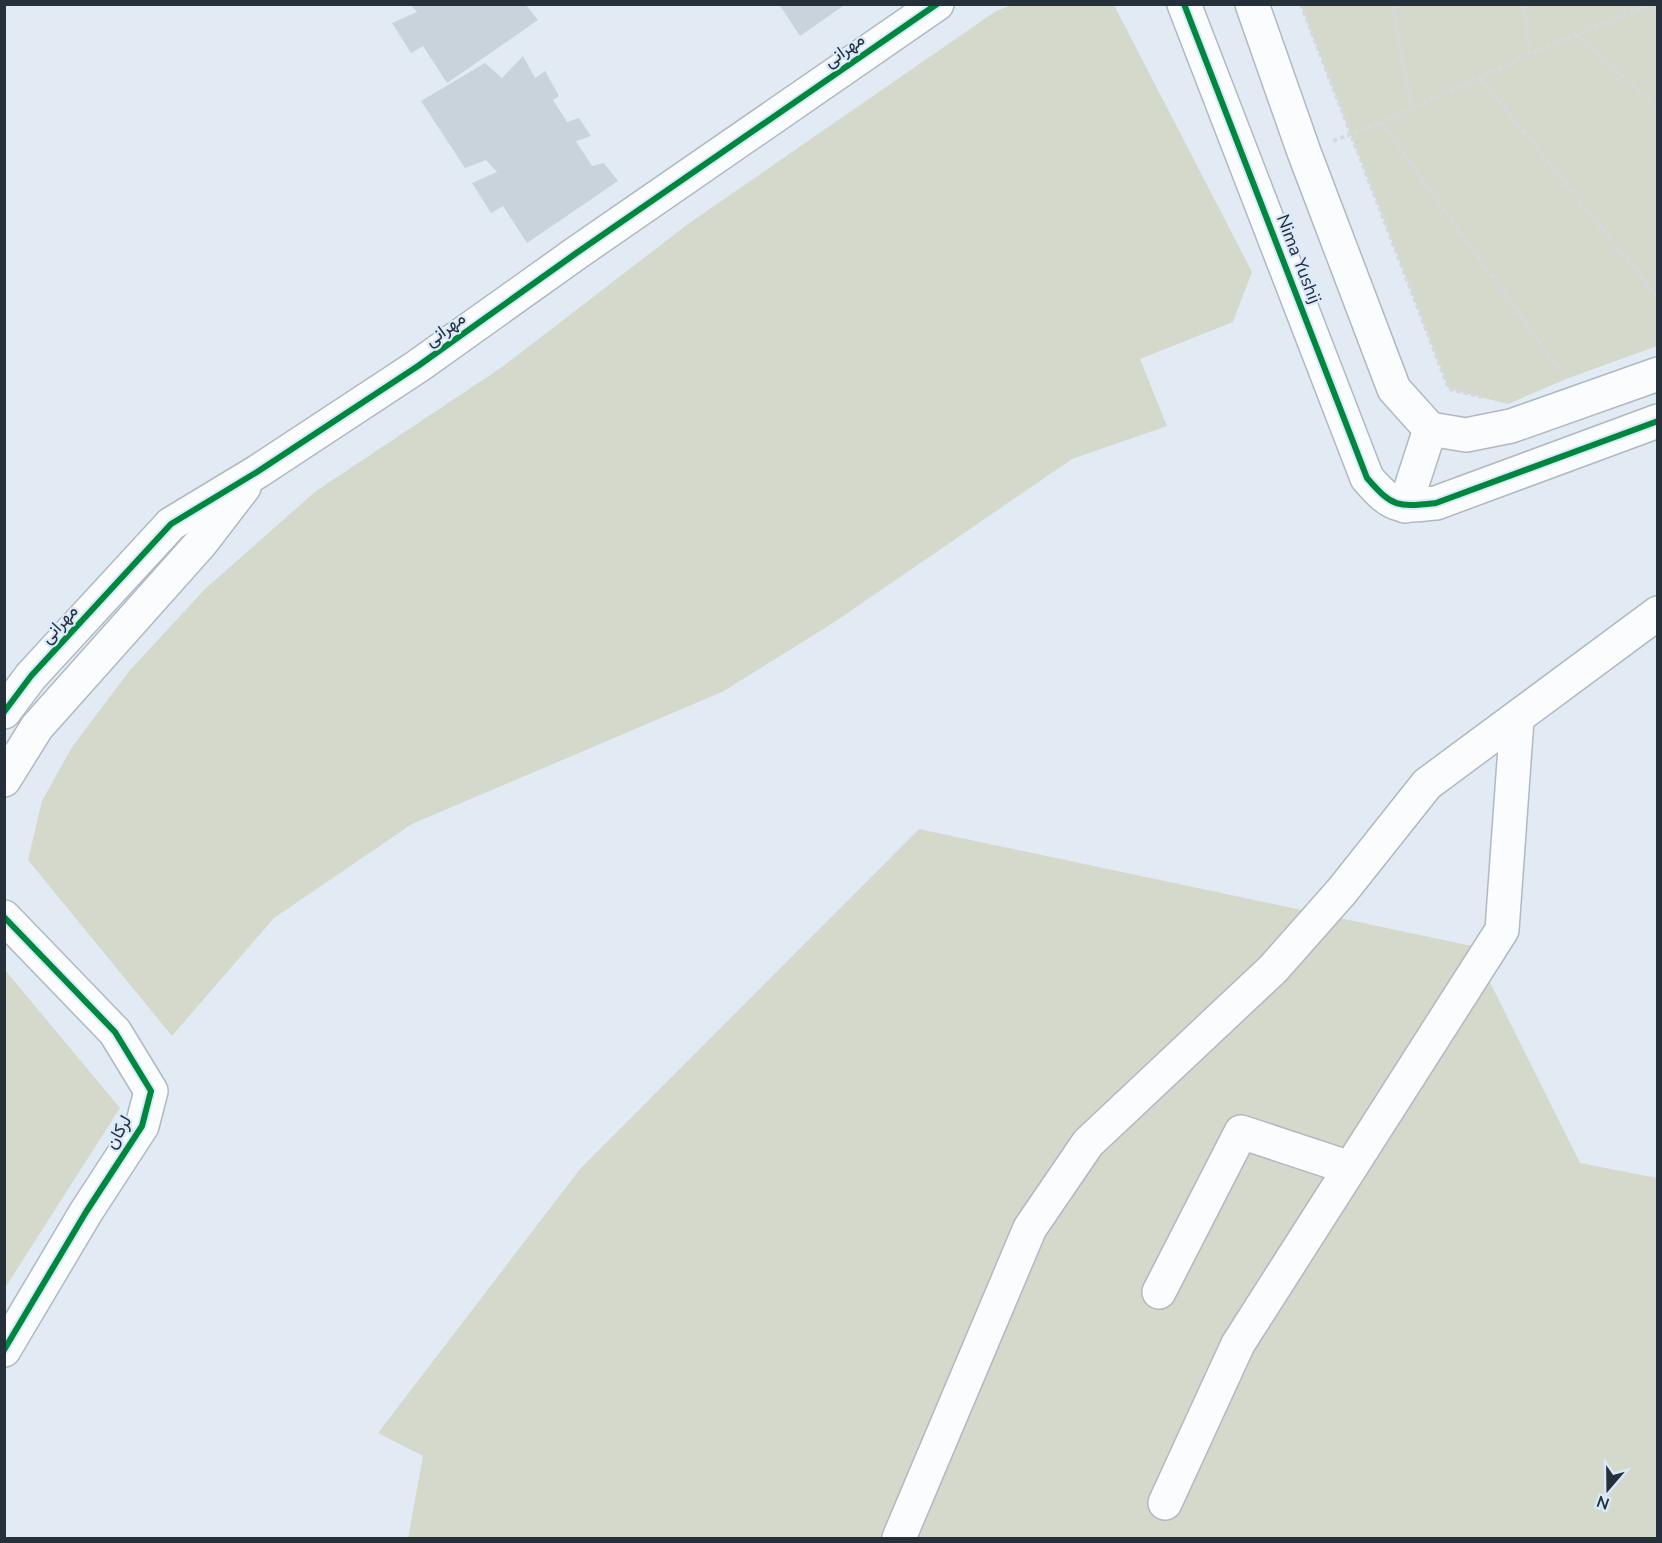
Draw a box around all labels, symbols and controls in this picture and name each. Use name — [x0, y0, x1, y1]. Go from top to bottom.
street label: مهرانی — [819, 27, 869, 73]
street label: Nima Yushij — [1271, 211, 1327, 307]
street label: مهرانی — [420, 306, 470, 352]
street label: مهرانی — [35, 599, 83, 649]
street label: لرکان — [99, 1111, 137, 1153]
north arrow — [1578, 1459, 1638, 1519]
text: N — [1594, 1490, 1613, 1515]

